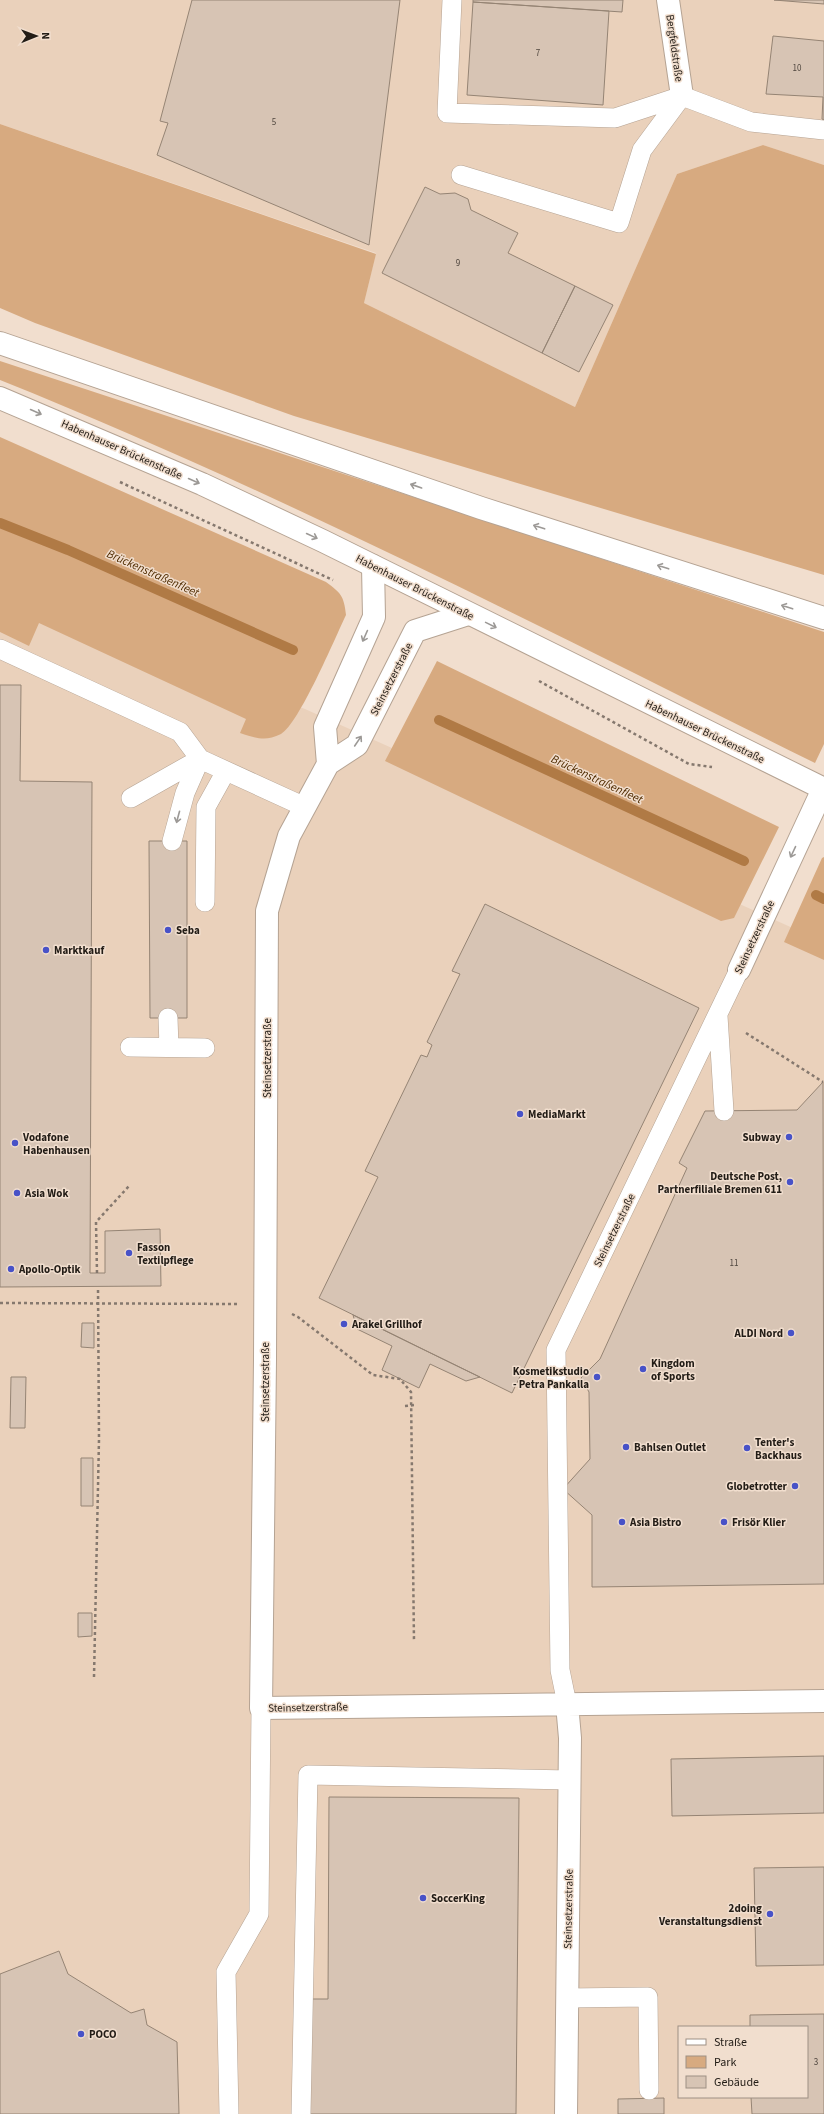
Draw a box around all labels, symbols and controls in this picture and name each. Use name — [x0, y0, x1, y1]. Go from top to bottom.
street label: Bergfeldstraße — [662, 14, 687, 83]
north arrow — [16, 16, 56, 56]
text: N — [38, 32, 53, 40]
house number: 7 — [536, 47, 541, 60]
house number: 10 — [793, 62, 802, 75]
house number: 5 — [272, 116, 277, 129]
house number: 9 — [456, 257, 461, 270]
one-way arrow — [30, 409, 42, 416]
street label: Habenhauser Brückenstraße — [59, 416, 185, 483]
one-way arrow — [188, 477, 200, 485]
one-way arrow — [410, 482, 423, 489]
one-way arrow — [533, 523, 546, 530]
one-way arrow — [305, 533, 317, 540]
water label: Brückenstraßenfleet — [104, 545, 203, 602]
street label: Habenhauser Brückenstraße — [353, 551, 477, 624]
one-way arrow — [657, 563, 670, 570]
one-way arrow — [781, 602, 793, 610]
one-way arrow — [485, 622, 497, 629]
one-way arrow — [361, 630, 369, 642]
street label: Steinsetzerstraße — [367, 640, 416, 718]
street label: Habenhauser Brückenstraße — [643, 696, 767, 767]
one-way arrow — [355, 735, 363, 747]
water label: Brückenstraßenfleet — [548, 751, 646, 809]
one-way arrow — [174, 810, 181, 823]
one-way arrow — [789, 845, 796, 857]
street label: Steinsetzerstraße — [731, 897, 778, 977]
place label: Seba — [176, 923, 200, 938]
marker: Seba — [163, 925, 173, 935]
place label: Marktkauf — [54, 943, 105, 958]
marker: Marktkauf — [41, 945, 51, 955]
street label: Steinsetzerstraße — [260, 1018, 275, 1098]
place label: MediaMarkt — [528, 1107, 586, 1122]
marker: MediaMarkt — [515, 1109, 525, 1119]
place label: Vodafone Habenhausen — [22, 1130, 90, 1158]
place label: Subway — [742, 1130, 781, 1145]
marker: Subway — [784, 1132, 794, 1142]
marker: Vodafone Habenhausen — [10, 1138, 20, 1148]
place label: Deutsche Post, Partnerfiliale Bremen 611 — [658, 1169, 782, 1197]
marker: Deutsche Post, Partnerfiliale Bremen 611 — [785, 1177, 795, 1187]
place label: Asia Wok — [24, 1186, 68, 1201]
marker: Asia Wok — [12, 1188, 22, 1198]
street label: Steinsetzerstraße — [590, 1191, 639, 1269]
place label: Fasson Textilpflege — [137, 1240, 194, 1268]
marker: Fasson Textilpflege — [124, 1248, 134, 1258]
house number: 11 — [730, 1257, 738, 1270]
place label: Apollo-Optik — [18, 1262, 81, 1277]
marker: Apollo-Optik — [6, 1264, 16, 1274]
place label: Arakel Grillhof — [351, 1317, 423, 1332]
marker: Arakel Grillhof — [339, 1319, 349, 1329]
place label: ALDI Nord — [734, 1326, 783, 1341]
marker: ALDI Nord — [786, 1328, 796, 1338]
street label: Steinsetzerstraße — [258, 1342, 273, 1422]
place label: Kingdom of Sports — [651, 1356, 695, 1384]
place label: Kosmetikstudio - Petra Pankalla — [513, 1364, 589, 1392]
marker: Kingdom of Sports — [638, 1364, 648, 1374]
marker: Kosmetikstudio - Petra Pankalla — [592, 1372, 602, 1382]
place label: Tenter's Backhaus — [755, 1435, 802, 1463]
place label: Bahlsen Outlet — [634, 1440, 707, 1455]
marker: Bahlsen Outlet — [621, 1442, 631, 1452]
marker: Tenter's Backhaus — [742, 1443, 752, 1453]
place label: Globetrotter — [726, 1479, 788, 1494]
marker: Globetrotter — [790, 1481, 800, 1491]
place label: Asia Bistro — [629, 1515, 681, 1530]
place label: Frisör Klier — [732, 1515, 786, 1530]
marker: Asia Bistro — [617, 1517, 627, 1527]
marker: Frisör Klier — [719, 1517, 729, 1527]
street label: Steinsetzerstraße — [268, 1699, 349, 1716]
street label: Steinsetzerstraße — [560, 1868, 577, 1949]
place label: SoccerKing — [431, 1891, 485, 1906]
marker: SoccerKing — [418, 1893, 428, 1903]
place label: 2doing Veranstaltungsdienst — [658, 1901, 763, 1929]
marker: 2doing Veranstaltungsdienst — [765, 1909, 775, 1919]
legend — [678, 2026, 808, 2098]
place label: POCO — [89, 2027, 117, 2042]
marker: POCO — [76, 2029, 86, 2039]
text: Straße — [714, 2034, 747, 2051]
text: Park — [714, 2054, 736, 2071]
house number: 3 — [814, 2056, 819, 2069]
text: Gebäude — [714, 2074, 759, 2091]

